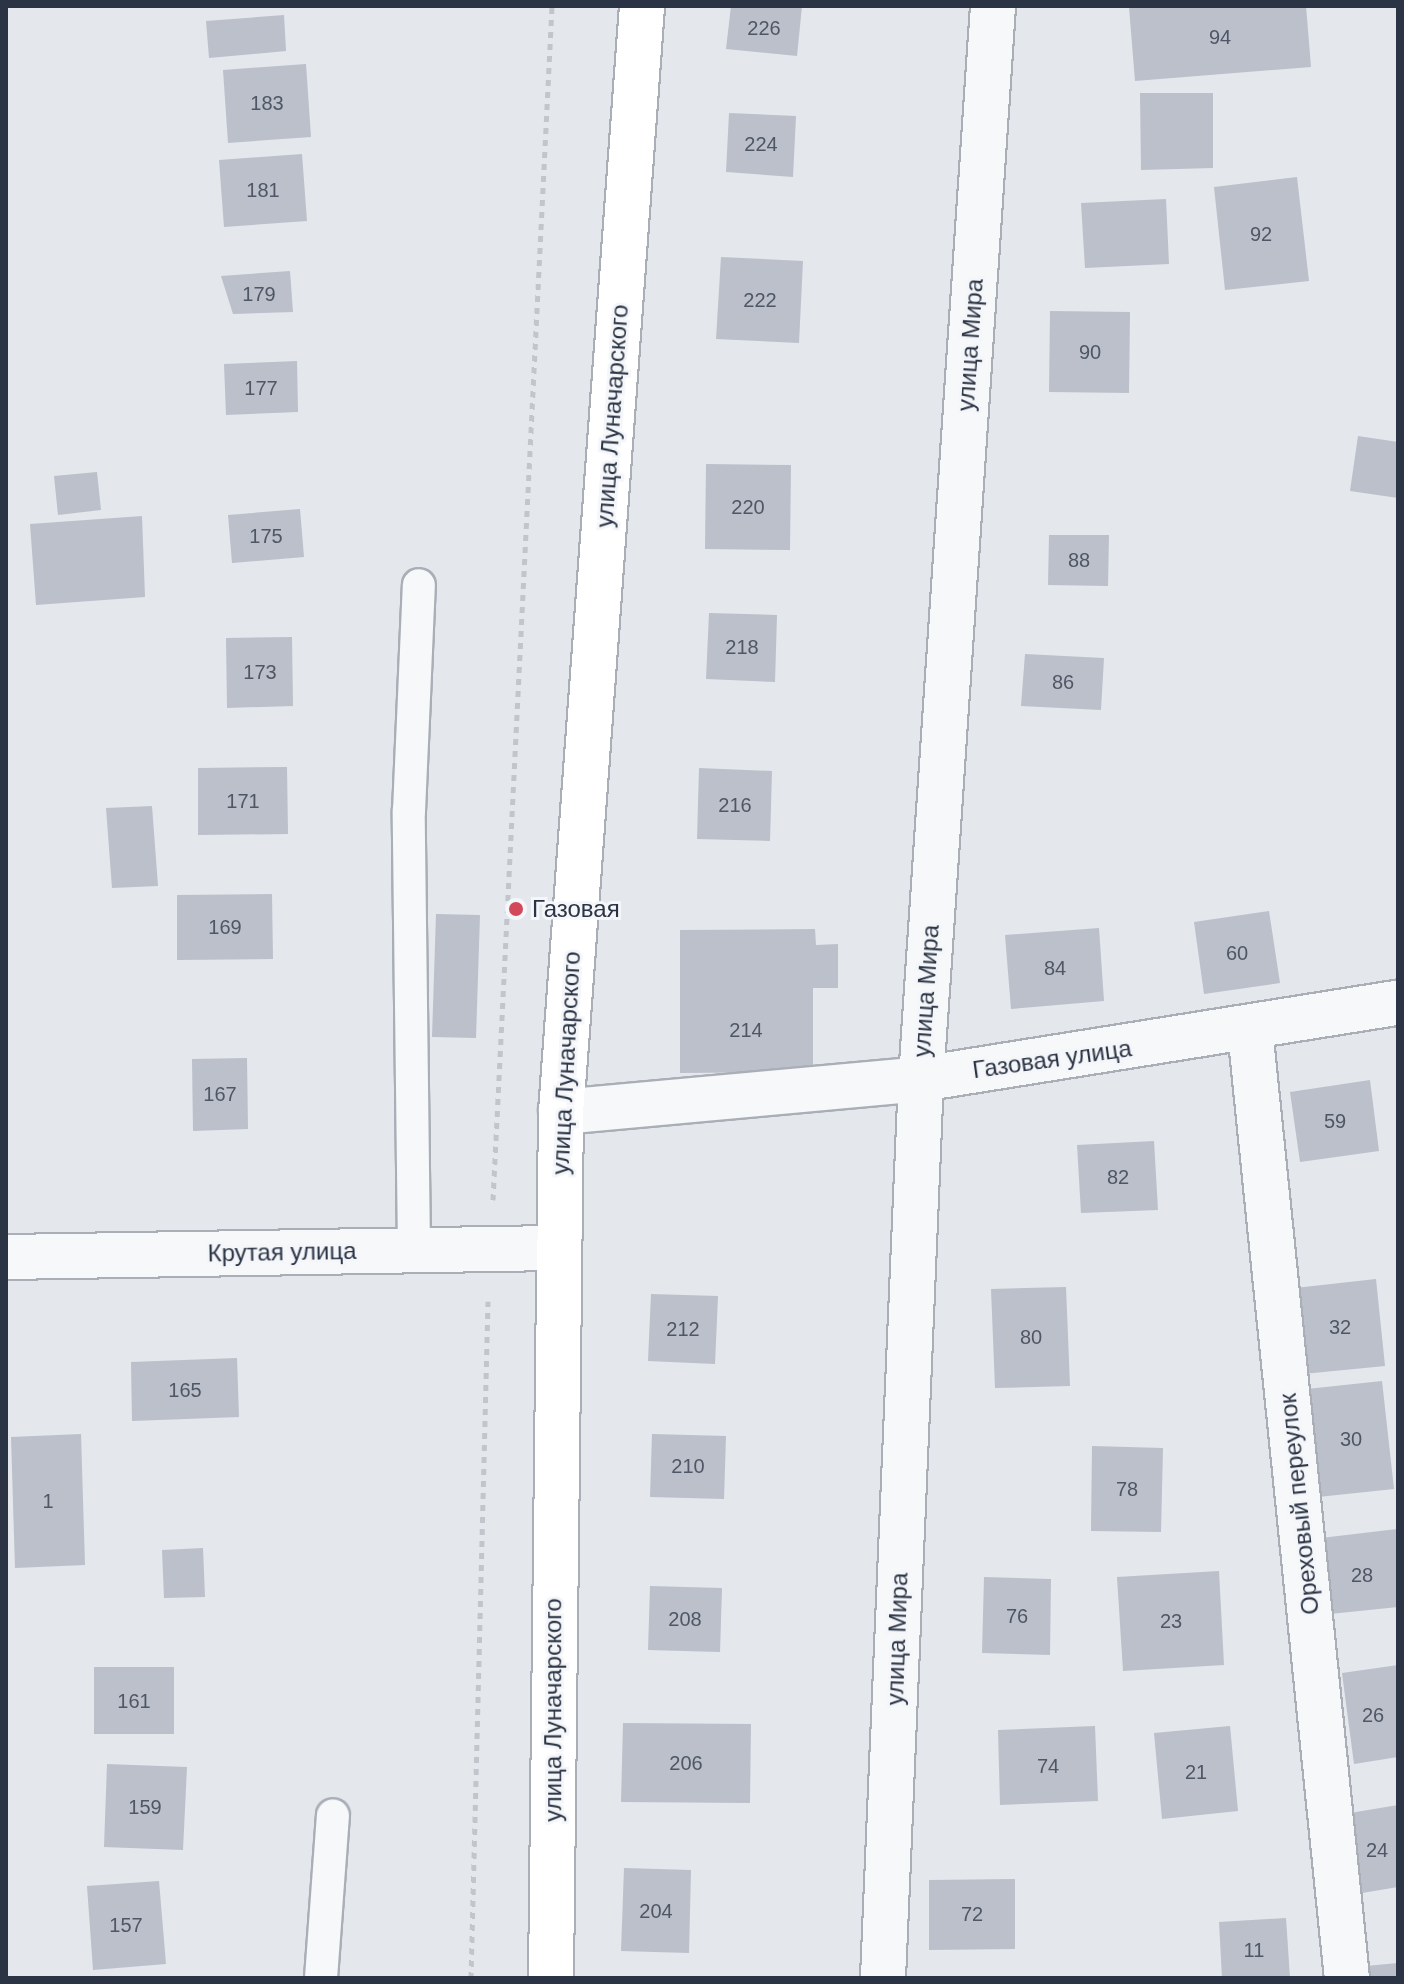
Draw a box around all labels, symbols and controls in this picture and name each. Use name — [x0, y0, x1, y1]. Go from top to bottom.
house number: 226 — [747, 16, 781, 40]
house number: 94 — [1209, 25, 1231, 49]
house number: 183 — [250, 91, 284, 115]
house number: 224 — [744, 132, 778, 156]
house number: 181 — [246, 178, 280, 202]
house number: 92 — [1250, 222, 1272, 246]
street label: улица Мира — [951, 278, 989, 412]
house number: 179 — [242, 282, 276, 306]
house number: 222 — [743, 288, 777, 312]
street label: улица Луначарского — [590, 303, 634, 529]
house number: 90 — [1079, 340, 1101, 364]
house number: 177 — [244, 376, 278, 400]
house number: 220 — [731, 495, 765, 519]
house number: 175 — [249, 524, 283, 548]
house number: 88 — [1068, 548, 1090, 572]
house number: 218 — [725, 635, 759, 659]
house number: 173 — [243, 660, 277, 684]
house number: 86 — [1052, 670, 1074, 694]
house number: 171 — [226, 789, 260, 813]
house number: 216 — [718, 793, 752, 817]
place label: Газовая — [532, 895, 620, 923]
marker: Газовая — [507, 900, 525, 918]
house number: 169 — [208, 915, 242, 939]
street label: улица Мира — [907, 924, 945, 1058]
house number: 60 — [1226, 941, 1248, 965]
street label: улица Луначарского — [546, 951, 586, 1175]
house number: 84 — [1044, 956, 1066, 980]
house number: 214 — [729, 1018, 763, 1042]
street label: Газовая улица — [971, 1034, 1133, 1084]
house number: 167 — [203, 1082, 237, 1106]
house number: 59 — [1324, 1109, 1346, 1133]
house number: 82 — [1107, 1165, 1129, 1189]
street label: Крутая улица — [207, 1236, 357, 1268]
house number: 32 — [1329, 1315, 1351, 1339]
house number: 212 — [666, 1317, 700, 1341]
house number: 80 — [1020, 1325, 1042, 1349]
house number: 165 — [168, 1378, 202, 1402]
street label: Ореховый переулок — [1273, 1392, 1325, 1616]
house number: 30 — [1340, 1427, 1362, 1451]
house number: 210 — [671, 1454, 705, 1478]
house number: 78 — [1116, 1477, 1138, 1501]
house number: 1 — [42, 1489, 54, 1513]
house number: 28 — [1351, 1563, 1373, 1587]
street label: улица Мира — [880, 1572, 914, 1706]
street label: улица Луначарского — [539, 1598, 567, 1822]
house number: 76 — [1006, 1604, 1028, 1628]
house number: 208 — [668, 1607, 702, 1631]
house number: 23 — [1160, 1609, 1182, 1633]
house number: 161 — [117, 1689, 151, 1713]
house number: 26 — [1362, 1703, 1384, 1727]
house number: 206 — [669, 1751, 703, 1775]
house number: 74 — [1037, 1754, 1059, 1778]
house number: 21 — [1185, 1760, 1207, 1784]
house number: 159 — [128, 1795, 162, 1819]
house number: 24 — [1366, 1838, 1388, 1862]
house number: 204 — [639, 1899, 673, 1923]
house number: 72 — [961, 1902, 983, 1926]
house number: 157 — [109, 1913, 143, 1937]
house number: 11 — [1244, 1938, 1264, 1962]

